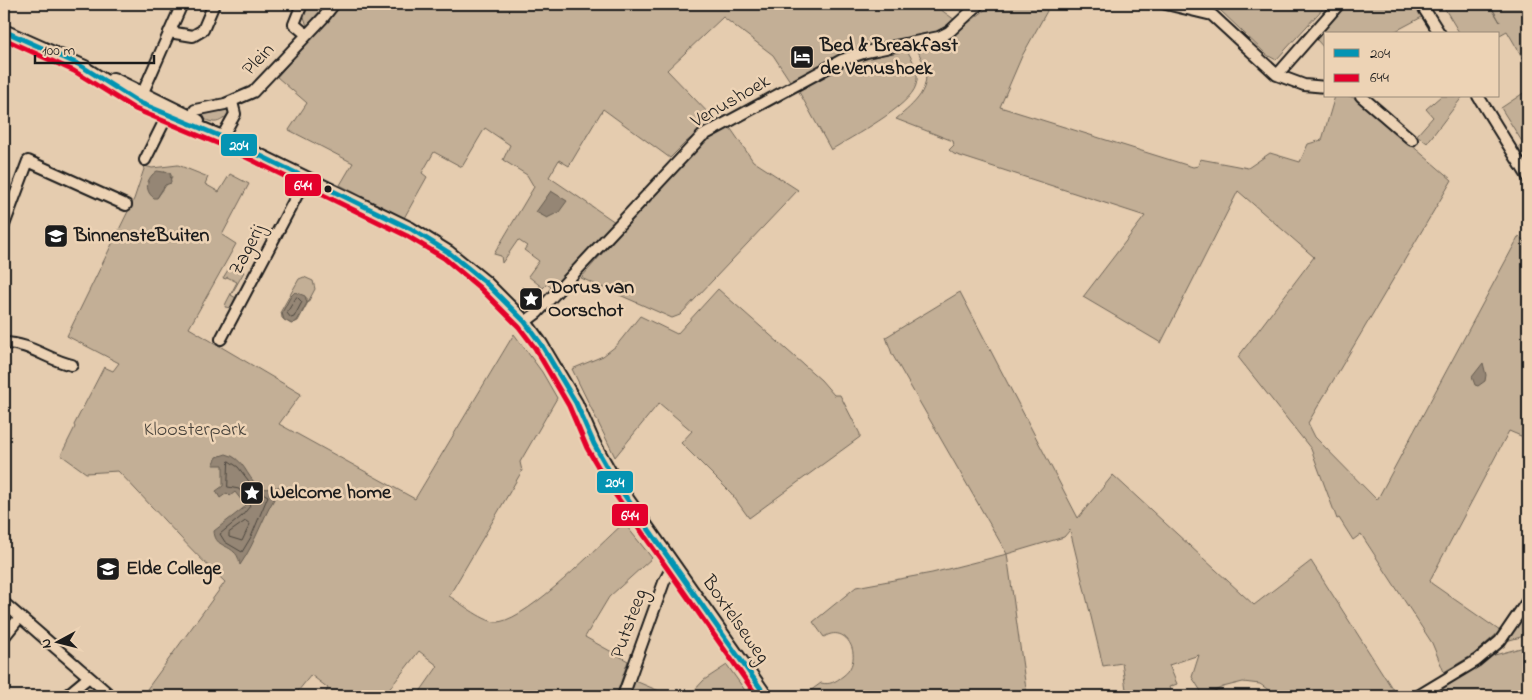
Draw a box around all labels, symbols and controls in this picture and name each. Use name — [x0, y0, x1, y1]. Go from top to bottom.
scale bar — [35, 32, 154, 64]
place label: Bed & Breakfast de Venushoek — [819, 32, 958, 84]
legend — [1324, 32, 1500, 98]
street label: Plein — [236, 37, 282, 83]
text: 100 m — [42, 40, 75, 62]
text: 204 — [1370, 43, 1390, 65]
hotel icon: Bed & Breakfast de Venushoek — [789, 44, 815, 70]
street label: Venushoek — [685, 67, 776, 137]
text: 644 — [1370, 67, 1389, 89]
line badge: 204 — [220, 133, 258, 157]
text: 204 — [229, 136, 249, 157]
line badge: 644 — [284, 173, 322, 197]
text: 644 — [293, 176, 312, 197]
unlabelled marker — [323, 184, 333, 194]
street label: Zagerij — [223, 219, 275, 281]
place label: BinnensteBuiten — [73, 222, 210, 251]
school or university icon: BinnensteBuiten — [43, 223, 69, 249]
place label: Dorus van Oorschot — [547, 274, 634, 326]
place icon: Dorus van Oorschot — [518, 286, 544, 312]
park label: Kloosterpark — [144, 416, 247, 445]
line badge: 204 — [596, 470, 634, 494]
text: 204 — [605, 473, 625, 494]
place label: Welcome home — [270, 479, 392, 508]
place icon: Welcome home — [239, 480, 265, 506]
line badge: 644 — [611, 503, 649, 527]
text: 644 — [620, 506, 639, 527]
place label: Elde College — [126, 555, 222, 585]
school or university icon: Elde College — [95, 556, 121, 582]
street label: Boxtelseweg — [692, 569, 776, 671]
street label: Putsteeg — [604, 585, 657, 663]
north arrow — [32, 618, 82, 668]
text: N — [36, 637, 58, 649]

